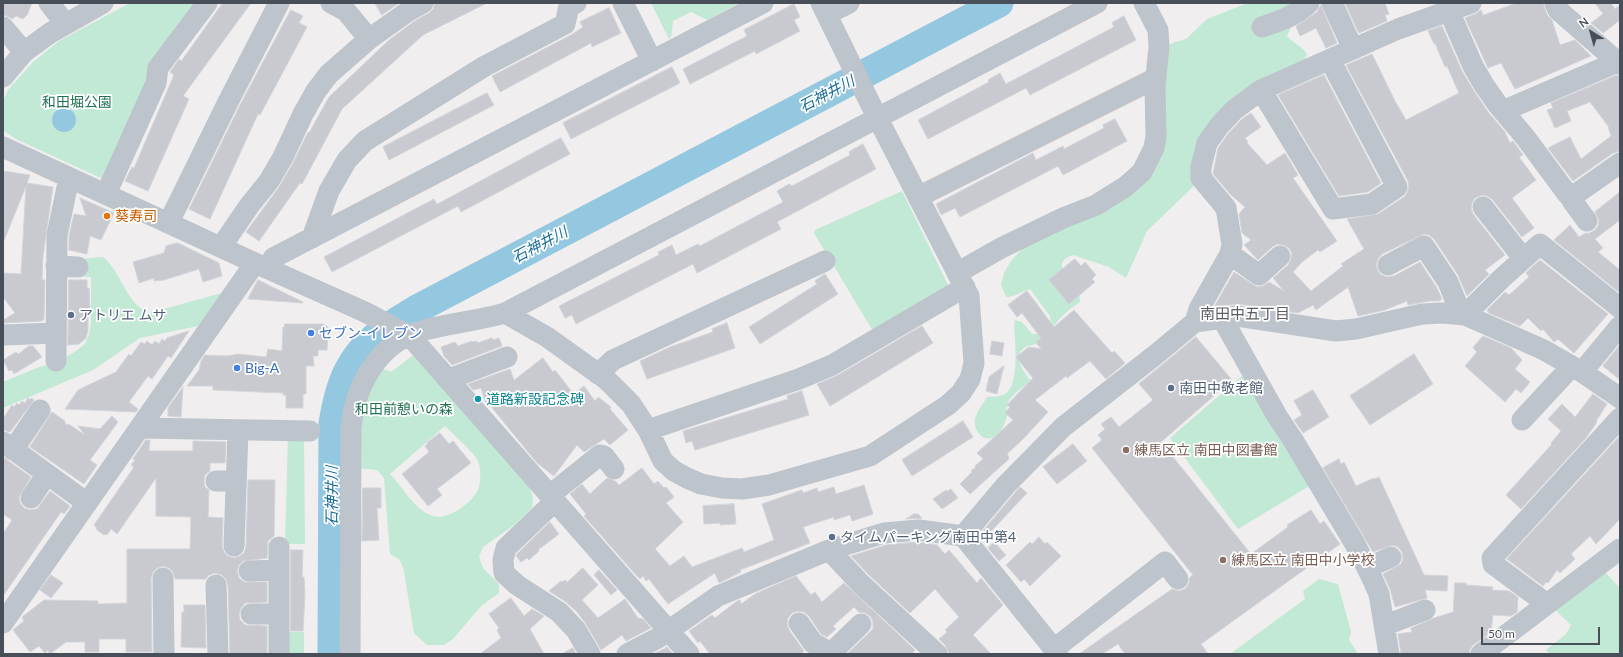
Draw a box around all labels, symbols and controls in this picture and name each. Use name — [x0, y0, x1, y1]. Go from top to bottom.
north arrow — [1571, 12, 1611, 52]
text: N — [1576, 14, 1591, 30]
water label: 石神井川 — [796, 72, 858, 116]
park label: 和田堀公園 — [42, 94, 112, 110]
place label: 葵寿司 — [115, 208, 157, 224]
marker: 葵寿司 — [102, 211, 112, 221]
water label: 石神井川 — [509, 223, 571, 267]
district label: 南田中五丁目 — [1200, 305, 1290, 323]
place label: アトリエ ムサ — [79, 307, 167, 323]
marker: アトリエ ムサ — [66, 310, 76, 320]
place label: セブン-イレブン — [319, 325, 422, 341]
marker: セブン-イレブン — [306, 328, 316, 338]
place label: Big-A — [245, 360, 279, 376]
marker: Big-A — [232, 363, 242, 373]
place label: 南田中敬老館 — [1179, 380, 1263, 396]
marker: 南田中敬老館 — [1166, 383, 1176, 393]
place label: 道路新設記念碑 — [486, 391, 584, 407]
marker: 道路新設記念碑 — [473, 394, 483, 404]
park label: 和田前憩いの森 — [355, 401, 453, 417]
place label: 練馬区立 南田中図書館 — [1134, 442, 1278, 458]
marker: 練馬区立 南田中図書館 — [1121, 445, 1131, 455]
water label: 石神井川 — [323, 466, 341, 526]
place label: タイムパーキング南田中第4 — [840, 529, 1016, 545]
marker: タイムパーキング南田中第4 — [827, 532, 837, 542]
place label: 練馬区立 南田中小学校 — [1231, 552, 1375, 568]
marker: 練馬区立 南田中小学校 — [1218, 555, 1228, 565]
scale bar — [1483, 619, 1602, 645]
text: 50 m — [1488, 626, 1515, 641]

